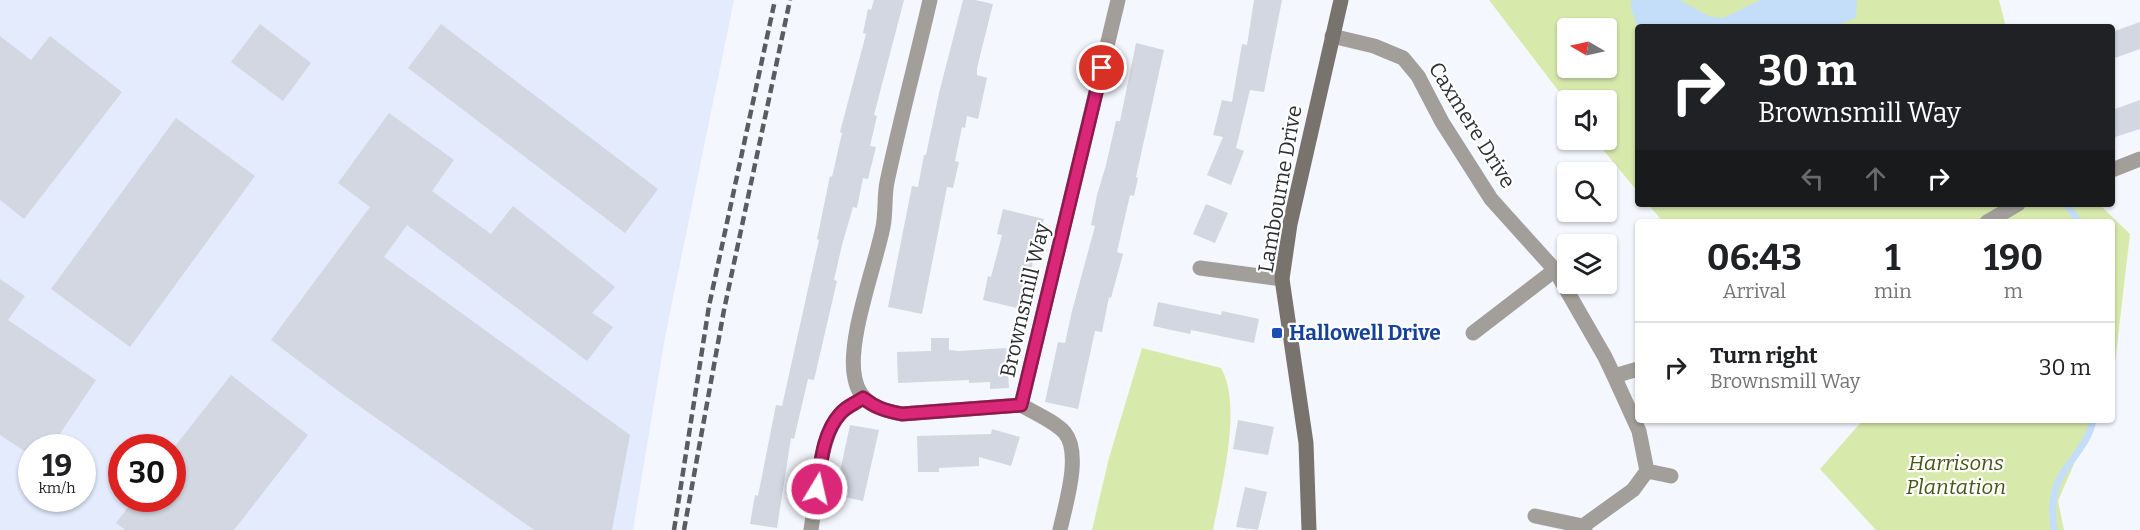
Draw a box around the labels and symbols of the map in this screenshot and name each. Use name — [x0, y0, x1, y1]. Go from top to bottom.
north arrow — [1557, 18, 1617, 78]
pin — [1076, 42, 1127, 93]
street label: Caxmere Drive — [1423, 57, 1521, 193]
street label: Lambourne Drive — [1252, 103, 1308, 275]
street label: Brownsmill Way — [995, 219, 1056, 380]
place label: Hallowell Drive — [1289, 320, 1441, 346]
marker: Hallowell Drive — [1270, 326, 1284, 340]
speed limit sign: 30 — [108, 434, 186, 512]
park label: Harrisons Plantation — [1906, 450, 2006, 500]
position arrow — [785, 457, 849, 521]

